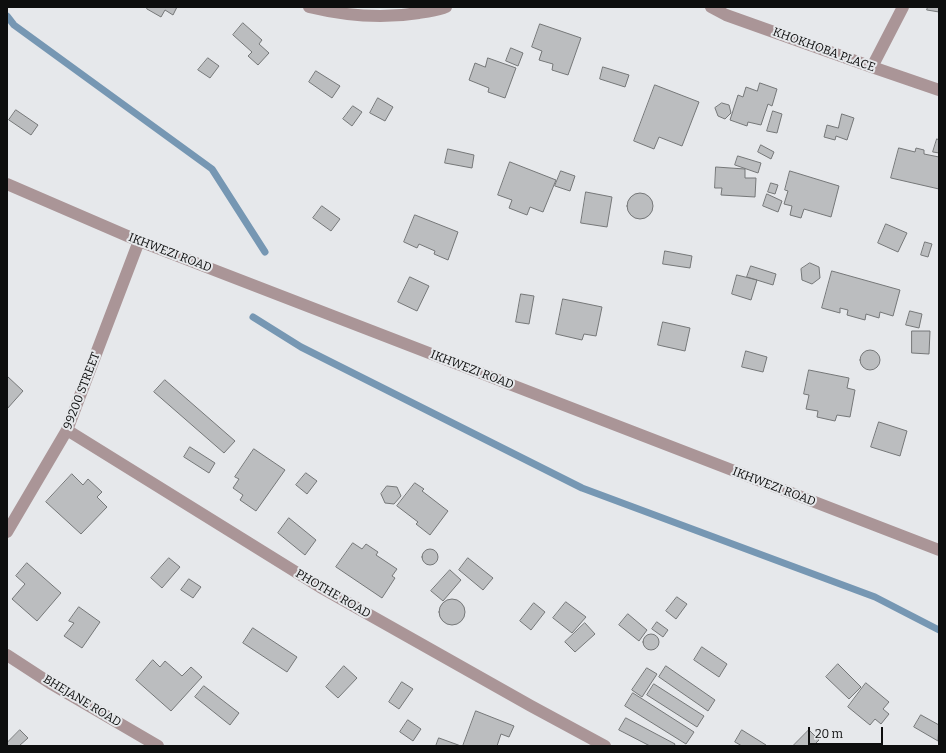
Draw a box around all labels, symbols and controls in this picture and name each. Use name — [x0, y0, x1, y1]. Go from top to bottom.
street label: KHOKHOBA PLACE — [771, 25, 877, 75]
street label: IKHWEZI ROAD — [126, 231, 214, 275]
street label: IKHWEZI ROAD — [428, 348, 516, 392]
street label: 99200 STREET — [61, 350, 103, 432]
street label: IKHWEZI ROAD — [730, 465, 818, 509]
street label: PHOTHE ROAD — [293, 567, 373, 621]
street label: BHEJANE ROAD — [40, 672, 124, 730]
scale bar — [810, 719, 885, 745]
text: 20 m — [815, 727, 843, 741]

